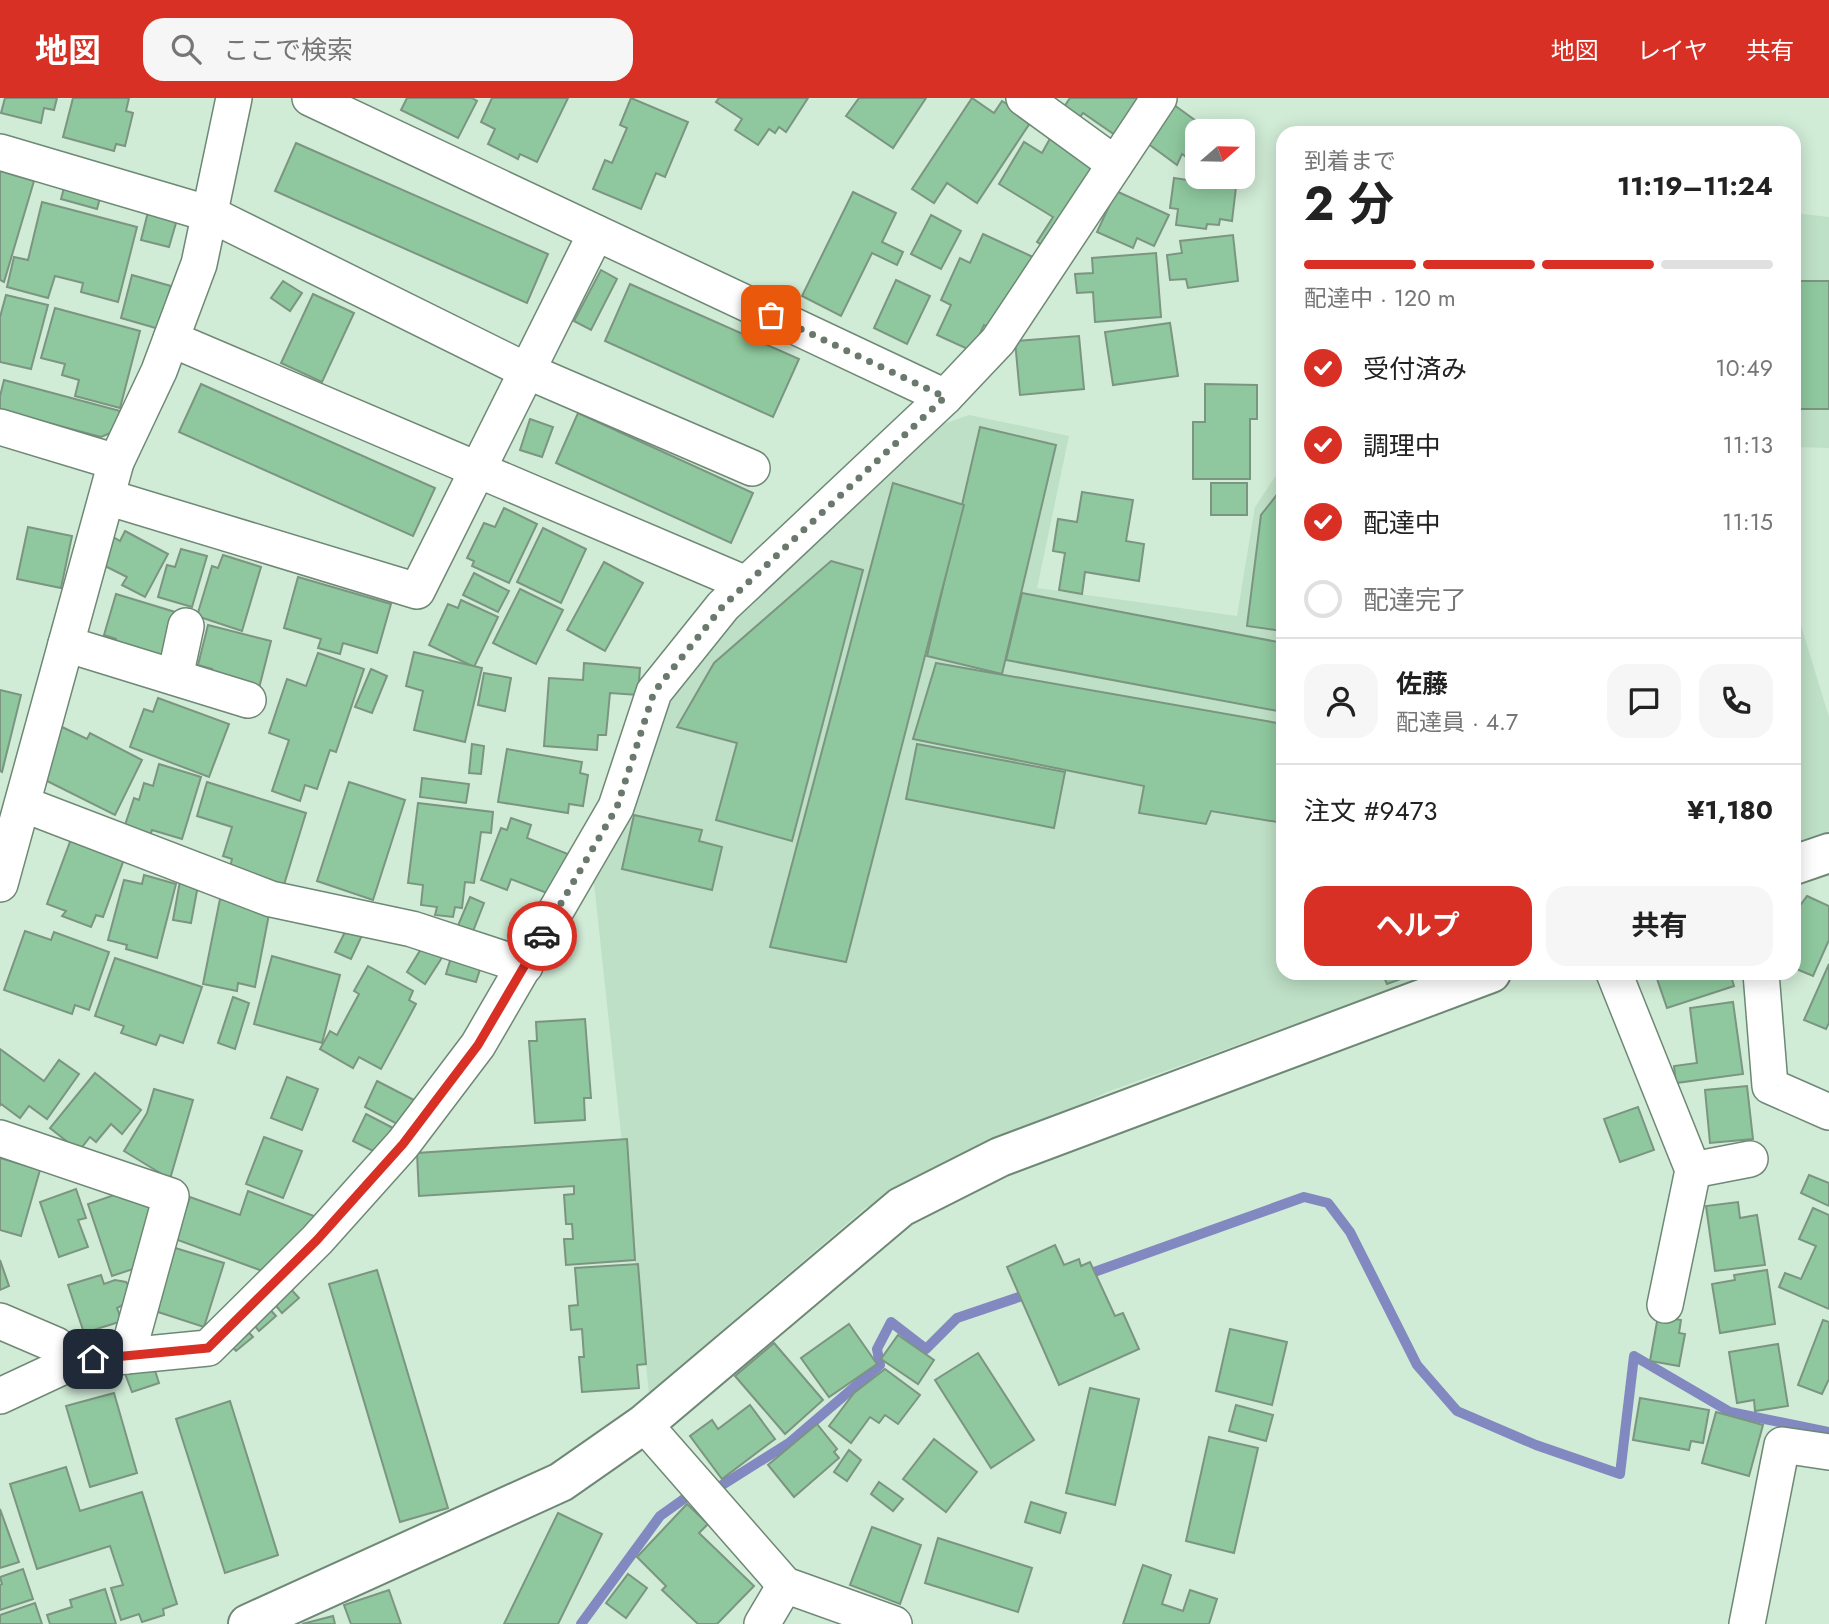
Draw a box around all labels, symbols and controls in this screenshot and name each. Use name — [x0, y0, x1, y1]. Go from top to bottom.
search box — [143, 18, 633, 81]
text: 地図 — [35, 27, 101, 74]
icon: search — [167, 30, 205, 68]
text: ここで検索 — [223, 31, 353, 69]
text: 地図 — [1551, 33, 1599, 68]
text: レイヤ — [1637, 33, 1708, 68]
text: 共有 — [1746, 33, 1794, 68]
north arrow — [1185, 119, 1255, 189]
map controls — [1185, 119, 1255, 189]
text: 到着まで — [1304, 144, 1396, 178]
text: 11:19–11:24 — [1617, 167, 1773, 205]
text: 2 分 — [1304, 171, 1394, 237]
text: 配達中 · 120 m — [1304, 281, 1456, 315]
pin — [741, 285, 801, 345]
icon: bag — [752, 296, 790, 334]
icon: check — [1304, 349, 1342, 387]
text: 受付済み — [1363, 350, 1467, 388]
text: 10:49 — [1715, 351, 1773, 385]
icon: check — [1304, 426, 1342, 464]
text: 調理中 — [1363, 427, 1441, 465]
text: 11:13 — [1722, 428, 1773, 462]
icon: check — [1304, 503, 1342, 541]
text: 配達中 — [1363, 504, 1441, 542]
text: 11:15 — [1722, 505, 1773, 539]
text: 配達完了 — [1363, 581, 1467, 619]
button: person — [1304, 664, 1378, 738]
button: chat — [1607, 664, 1681, 738]
button: phone — [1699, 664, 1773, 738]
text: 佐藤 — [1396, 665, 1448, 703]
text: 配達員 · 4.7 — [1396, 705, 1518, 739]
text: ¥1,180 — [1687, 791, 1773, 829]
text: 注文 #9473 — [1304, 792, 1438, 830]
button: ヘルプ — [1304, 886, 1532, 966]
button: 共有 — [1546, 886, 1773, 966]
courier — [507, 901, 577, 971]
icon: car — [523, 917, 561, 955]
pin — [63, 1329, 123, 1389]
icon: home — [74, 1340, 112, 1378]

